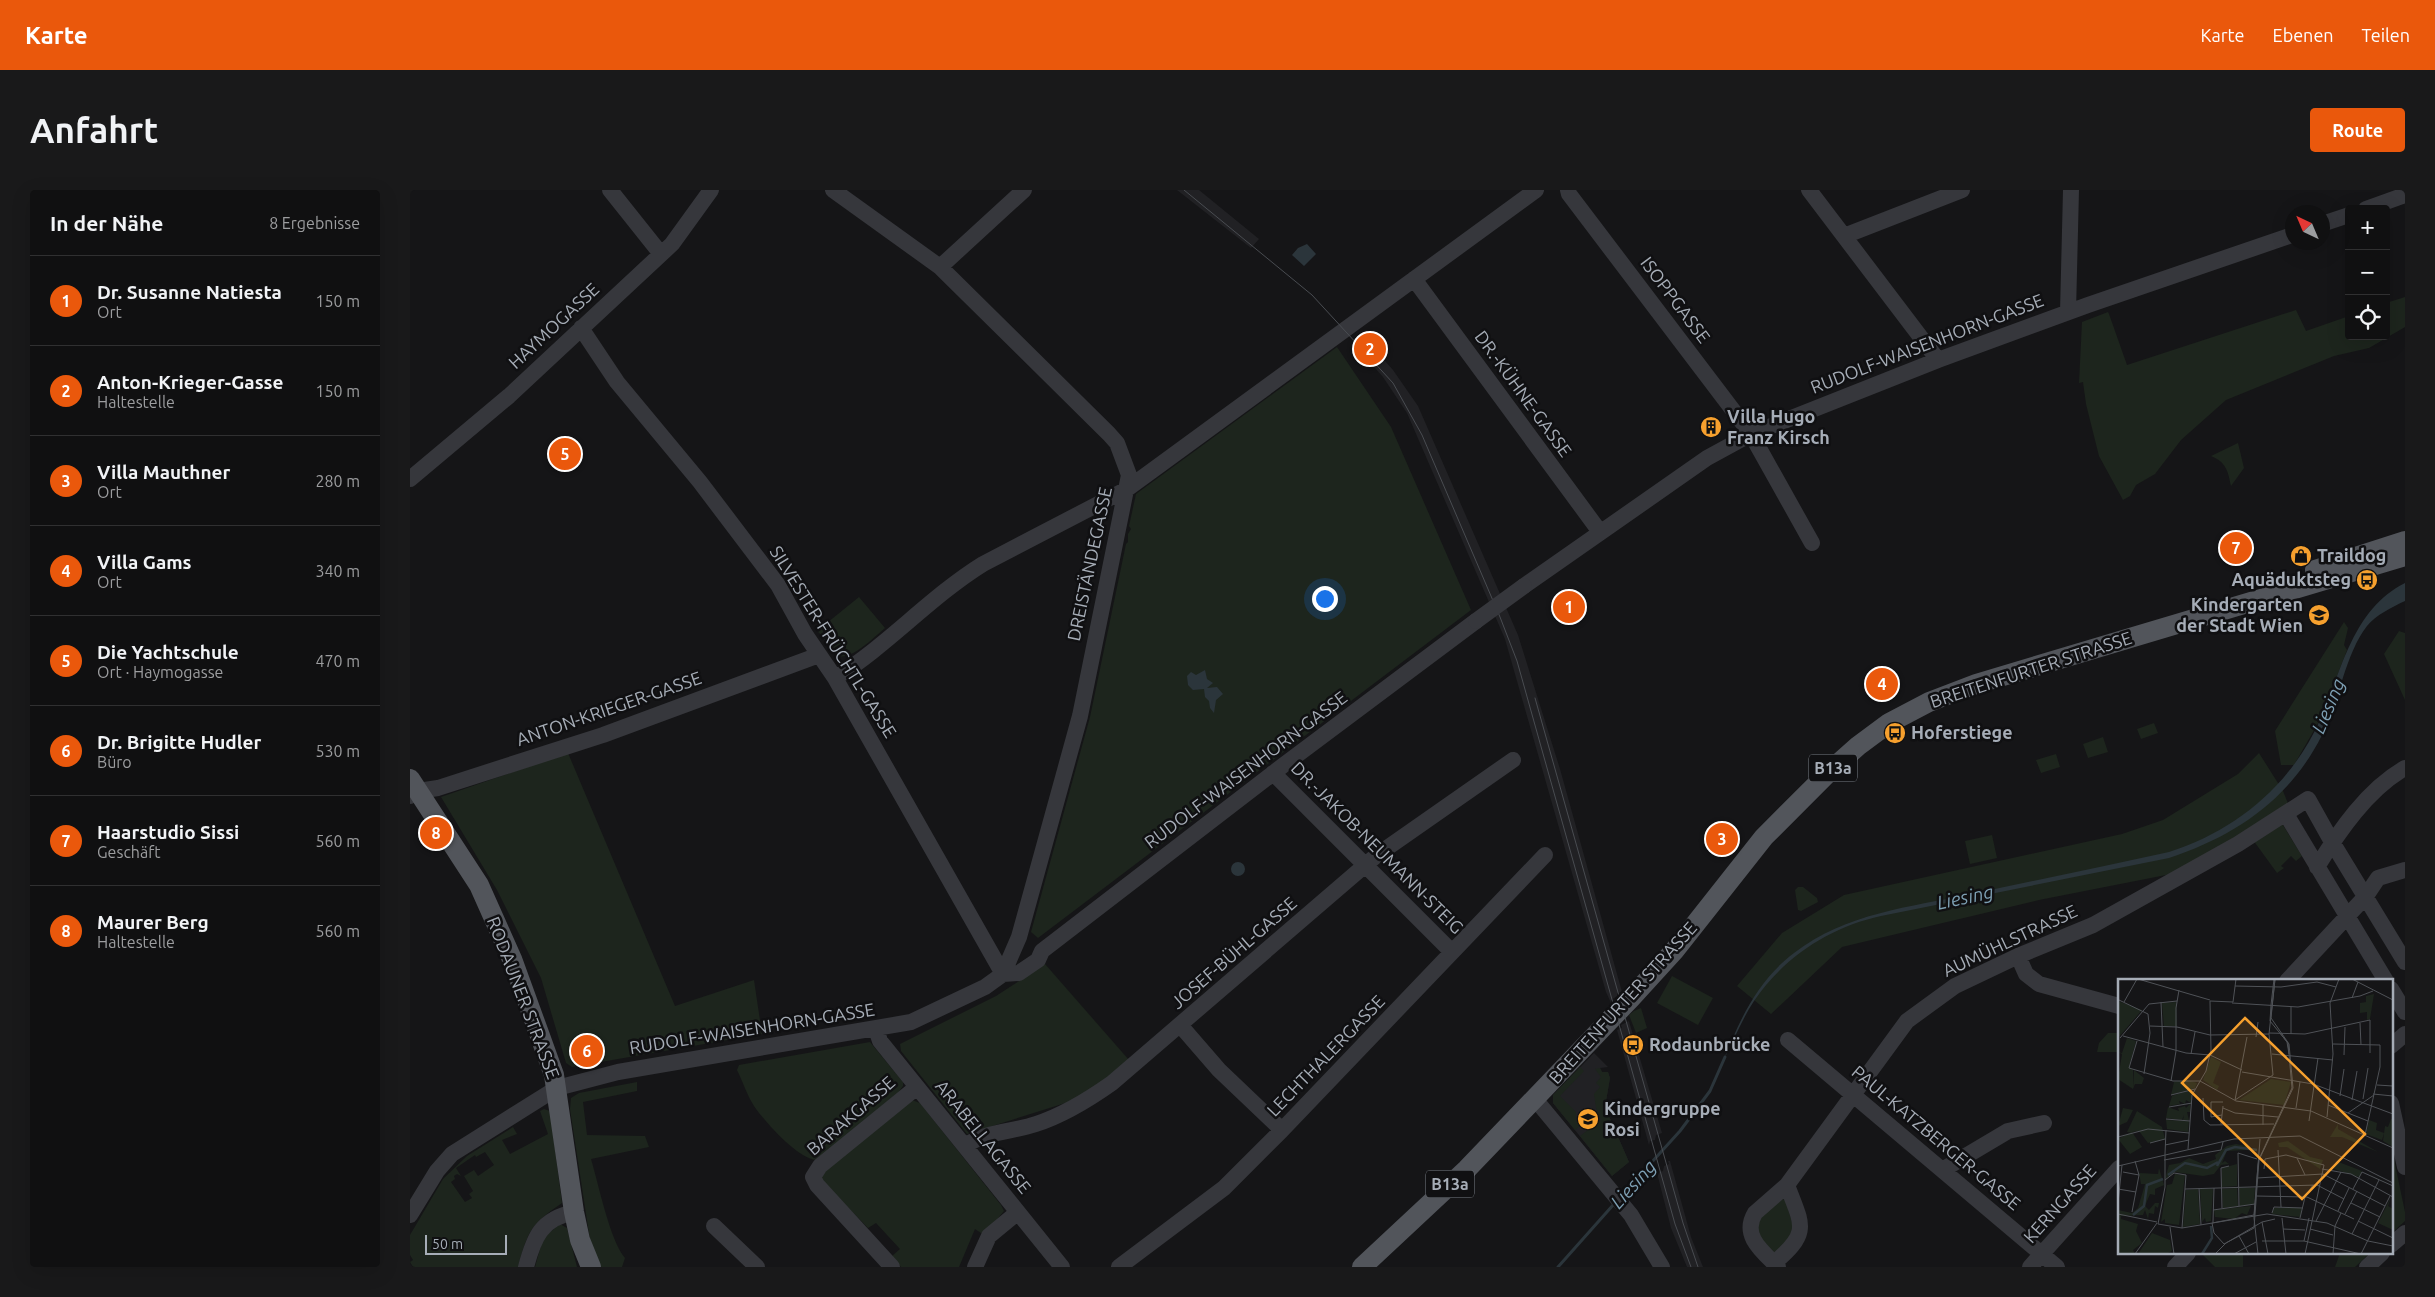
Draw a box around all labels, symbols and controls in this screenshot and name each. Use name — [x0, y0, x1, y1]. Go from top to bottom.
text: Karte — [25, 22, 87, 49]
text: Karte — [2201, 25, 2245, 45]
text: Ebenen — [2273, 25, 2334, 45]
text: Teilen — [2362, 25, 2410, 45]
button: Route — [2310, 108, 2405, 152]
text: Anfahrt — [30, 110, 158, 150]
north arrow — [2285, 205, 2330, 250]
map controls — [2345, 205, 2390, 340]
button: + — [2345, 205, 2390, 250]
text: In der Nähe — [50, 211, 163, 235]
text: 8 Ergebnisse — [269, 214, 360, 232]
button: − — [2345, 250, 2390, 295]
street label: ISOPPGASSE — [1637, 252, 1715, 346]
street label: HAYMOGASSE — [504, 278, 603, 372]
text: Dr. Susanne Natiesta — [97, 281, 282, 303]
street label: RUDOLF-WAISENHORN-GASSE — [1807, 289, 2046, 397]
text: 1 — [61, 292, 71, 310]
text: 150 m — [315, 292, 360, 310]
button: locate — [2345, 295, 2390, 340]
text: Ort — [97, 303, 122, 321]
street label: DR.-KÜHNE-GASSE — [1471, 327, 1576, 460]
pin: 2 — [1354, 330, 1386, 368]
text: Anton-Krieger-Gasse — [97, 371, 284, 393]
text: 2 — [61, 382, 71, 400]
text: 150 m — [315, 382, 360, 400]
text: Haltestelle — [97, 393, 175, 411]
place label: Villa Hugo Franz Kirsch — [1727, 406, 1830, 447]
building icon: Villa Hugo Franz Kirsch — [1699, 415, 1723, 439]
pin: 5 — [549, 435, 581, 473]
text: Villa Mauthner — [97, 461, 230, 483]
text: 3 — [61, 472, 71, 490]
text: 280 m — [315, 472, 360, 490]
text: Ort — [97, 483, 122, 501]
street label: DREISTÄNDEGASSE — [1063, 485, 1115, 643]
pin: 7 — [2220, 529, 2252, 567]
street label: SILVESTER-FRÜCHTL-GASSE — [767, 542, 901, 741]
shop icon: Traildog — [2289, 544, 2313, 568]
place label: Traildog — [2317, 545, 2386, 565]
text: Villa Gams — [97, 551, 192, 573]
text: 4 — [61, 562, 71, 580]
text: 340 m — [315, 562, 360, 580]
bus stop icon: Aquäduktsteg — [2355, 568, 2379, 592]
place label: Aquäduktsteg — [2231, 569, 2351, 589]
text: Ort — [97, 573, 122, 591]
your location — [1312, 586, 1338, 612]
pin: 1 — [1553, 588, 1585, 626]
place label: Kindergarten der Stadt Wien — [2176, 594, 2303, 635]
school or university icon: Kindergarten der Stadt Wien — [2307, 603, 2331, 627]
street label: BREITENFURTER STRASSE — [1927, 627, 2134, 711]
text: Die Yachtschule — [97, 641, 239, 663]
text: 5 — [61, 652, 71, 670]
text: 470 m — [315, 652, 360, 670]
text: Ort · Haymogasse — [97, 663, 223, 681]
pin: 4 — [1866, 665, 1898, 703]
street label: ANTON-KRIEGER-GASSE — [514, 667, 704, 749]
water label: Liesing — [2307, 675, 2349, 737]
street label: RUDOLF-WAISENHORN-GASSE — [1140, 687, 1350, 852]
bus stop icon: Hoferstiege — [1883, 721, 1907, 745]
place label: Hoferstiege — [1911, 722, 2013, 742]
text: Dr. Brigitte Hudler — [97, 731, 261, 753]
text: 6 — [61, 742, 71, 760]
text: 530 m — [315, 742, 360, 760]
text: Büro — [97, 753, 132, 771]
road number: B13a — [1809, 754, 1857, 782]
street label: DR.-JAKOB-NEUMANN-STEIG — [1288, 757, 1468, 937]
pin: 8 — [420, 814, 452, 852]
pin: 3 — [1706, 820, 1738, 858]
text: Haarstudio Sissi — [97, 821, 239, 843]
text: 7 — [61, 832, 71, 850]
text: 560 m — [315, 832, 360, 850]
text: Geschäft — [97, 843, 161, 861]
water label: Liesing — [1935, 880, 1995, 914]
street label: JOSEF-BÜHL-GASSE — [1167, 892, 1300, 1012]
street label: AUMÜHLSTRASSE — [1939, 900, 2080, 980]
text: Maurer Berg — [97, 911, 209, 933]
street label: RODAUNER STRASSE — [484, 914, 564, 1082]
street label: BREITENFURTER STRASSE — [1544, 917, 1700, 1087]
text: 8 — [61, 922, 71, 940]
text: 560 m — [315, 922, 360, 940]
text: Haltestelle — [97, 933, 175, 951]
inset map — [2118, 979, 2392, 1254]
street label: LECHTHALERGASSE — [1262, 991, 1388, 1120]
street label: RUDOLF-WAISENHORN-GASSE — [628, 999, 876, 1057]
pin: 6 — [571, 1032, 603, 1070]
bus stop icon: Rodaunbrücke — [1621, 1033, 1645, 1057]
place label: Rodaunbrücke — [1649, 1034, 1770, 1054]
street label: PAUL-KATZBERGER-GASSE — [1848, 1061, 2025, 1214]
street label: BARAKGASSE — [802, 1072, 898, 1159]
street label: ARABELLAGASSE — [932, 1076, 1036, 1197]
place label: Kindergruppe Rosi — [1604, 1098, 1721, 1139]
school or university icon: Kindergruppe Rosi — [1576, 1107, 1600, 1131]
water label: Liesing — [1606, 1155, 1660, 1213]
street label: KERNGASSE — [2019, 1160, 2099, 1246]
road number: B13a — [1426, 1171, 1474, 1198]
scale bar — [425, 1232, 508, 1255]
text: 50 m — [432, 1236, 463, 1252]

